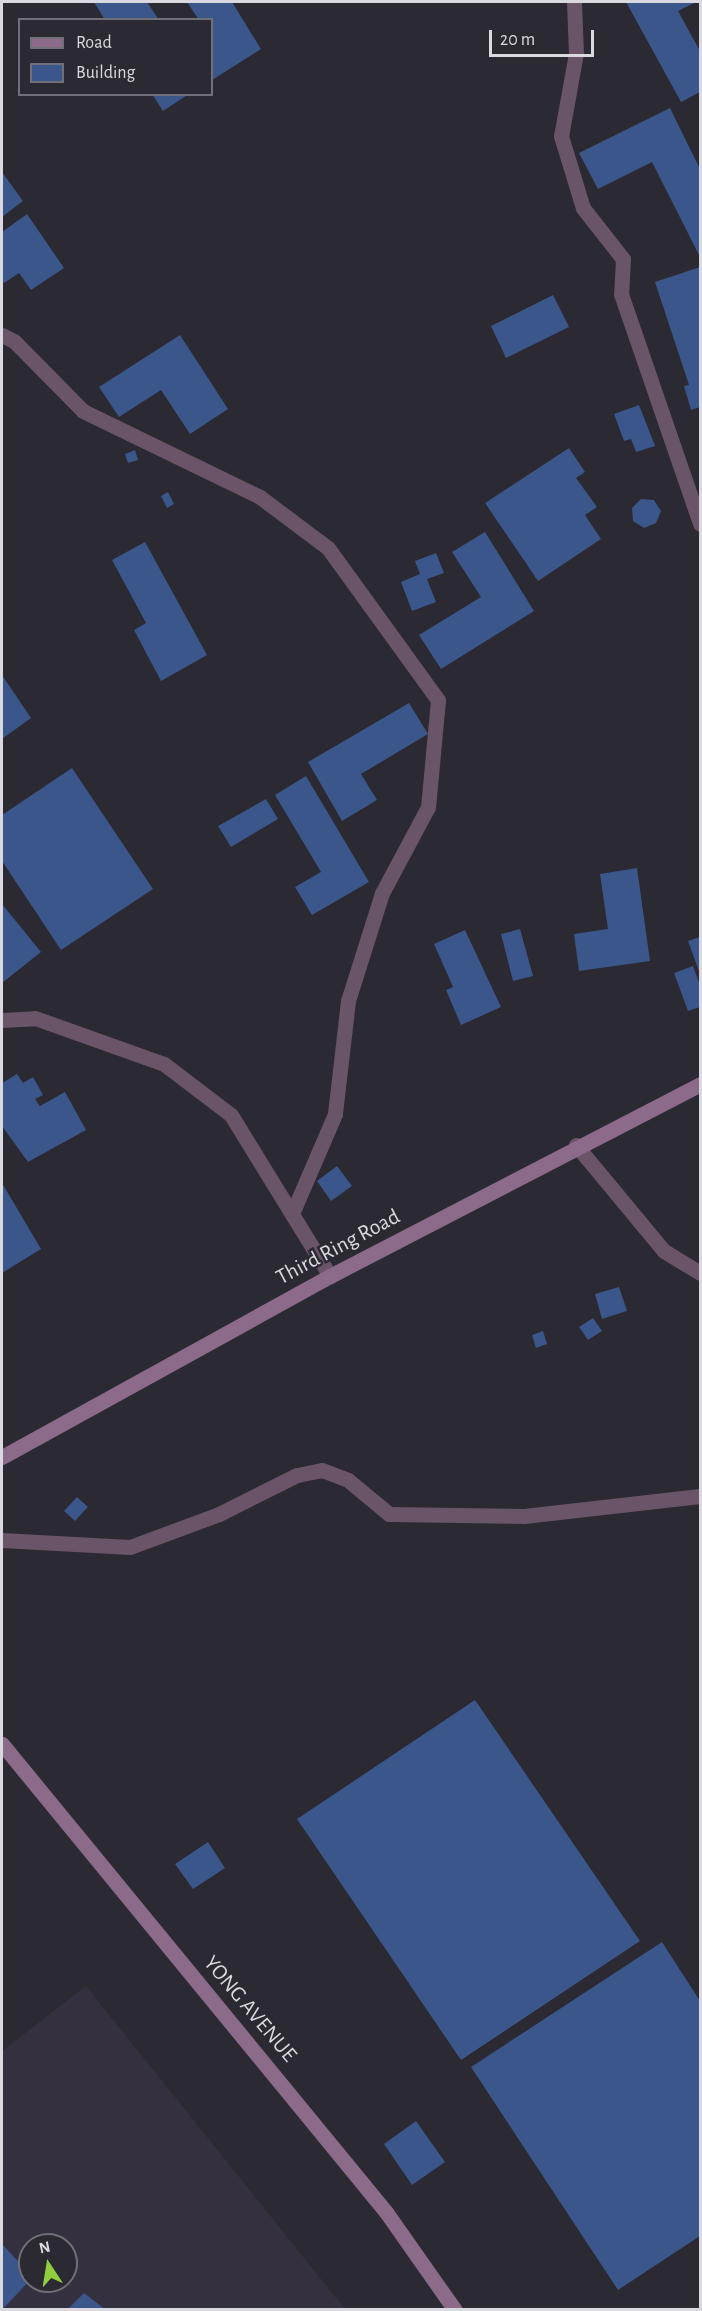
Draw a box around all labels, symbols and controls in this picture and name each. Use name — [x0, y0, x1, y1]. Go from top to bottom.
legend — [18, 18, 213, 96]
scale bar — [492, 18, 597, 56]
text: 20 m — [500, 31, 535, 49]
text: Road — [76, 34, 112, 52]
text: Building — [76, 64, 135, 82]
street label: Third Ring Road — [272, 1203, 404, 1291]
street label: YONG AVENUE — [198, 1950, 302, 2068]
north arrow — [18, 2233, 78, 2293]
text: N — [38, 2238, 52, 2256]

